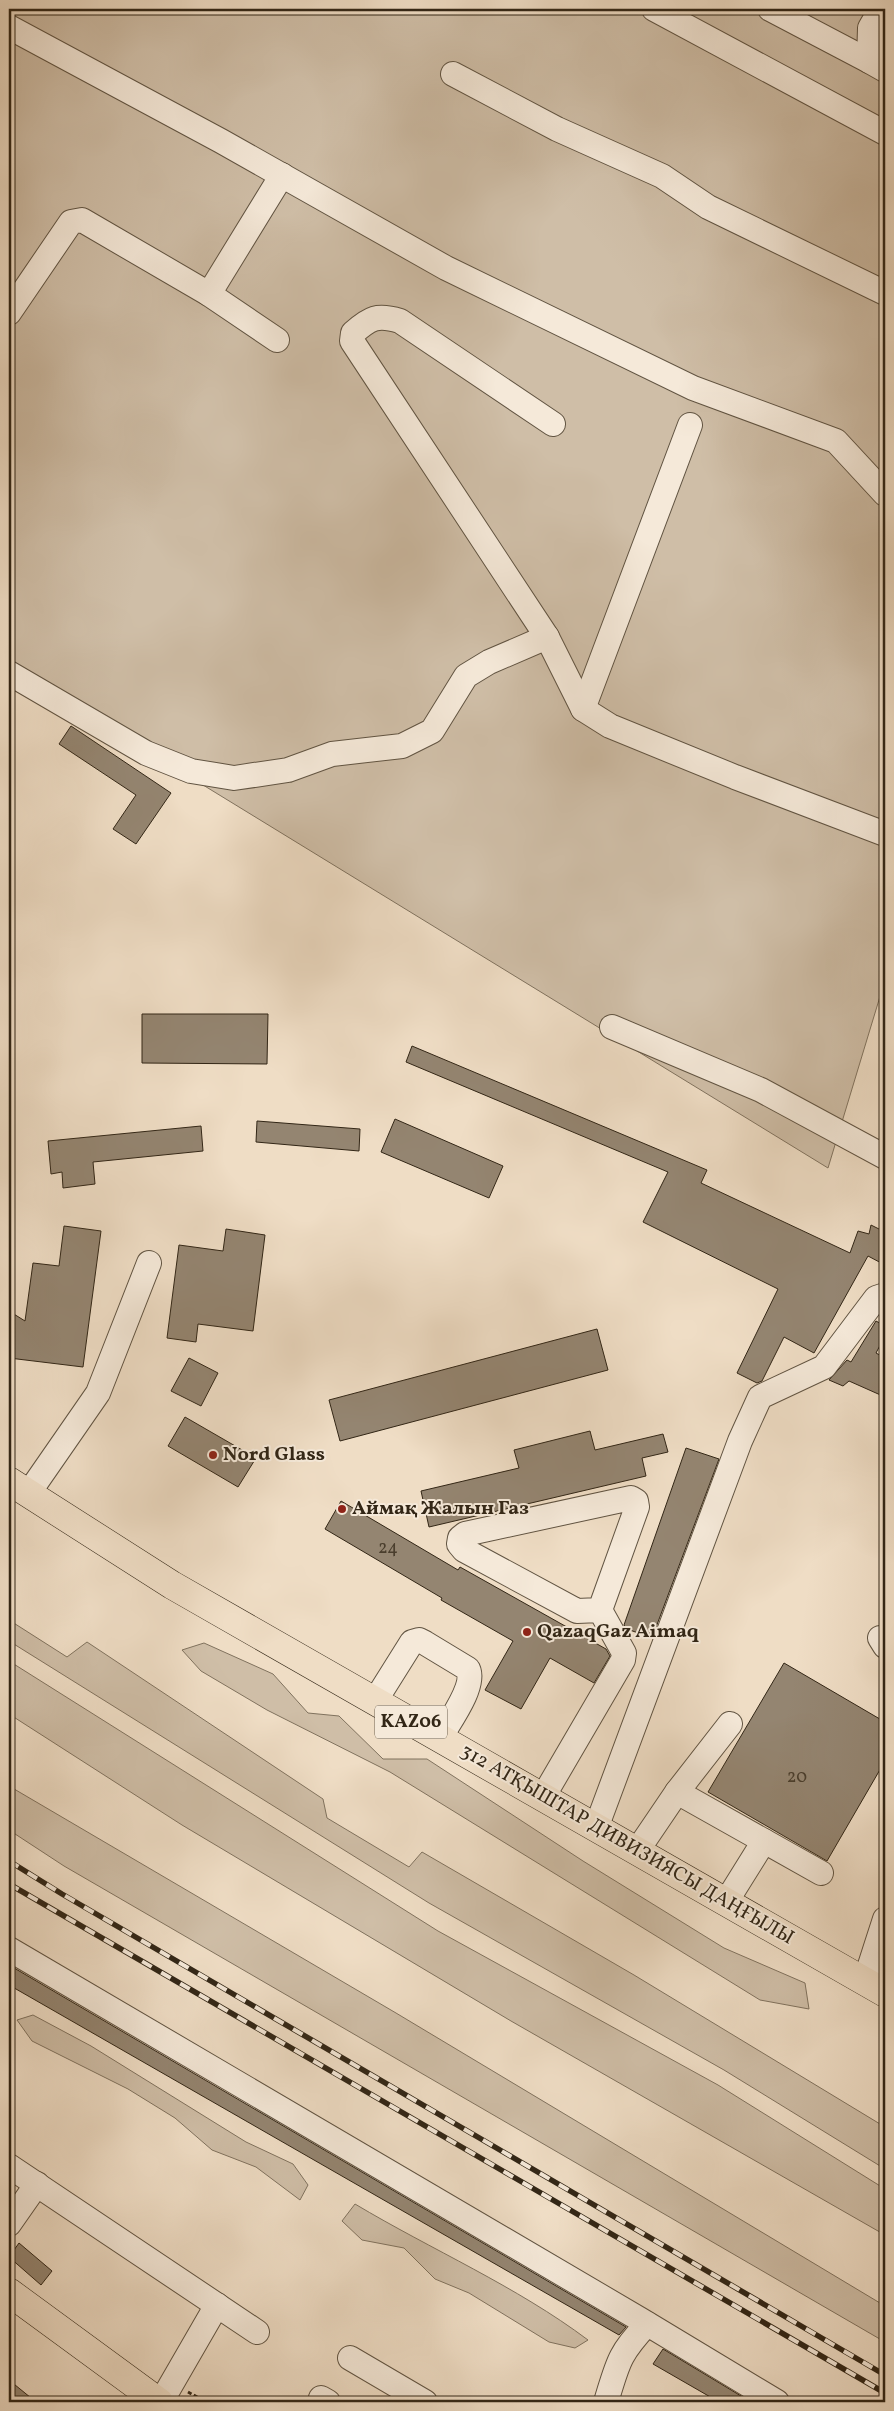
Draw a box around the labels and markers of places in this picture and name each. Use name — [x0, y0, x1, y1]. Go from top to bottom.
place label: Nord Glass — [223, 1441, 325, 1469]
marker: Nord Glass — [207, 1449, 219, 1461]
place label: Аймақ Жалын Газ — [352, 1495, 529, 1523]
marker: Аймақ Жалын Газ — [336, 1503, 348, 1515]
place label: QazaqGaz Aimaq — [537, 1618, 699, 1646]
marker: QazaqGaz Aimaq — [521, 1626, 533, 1638]

